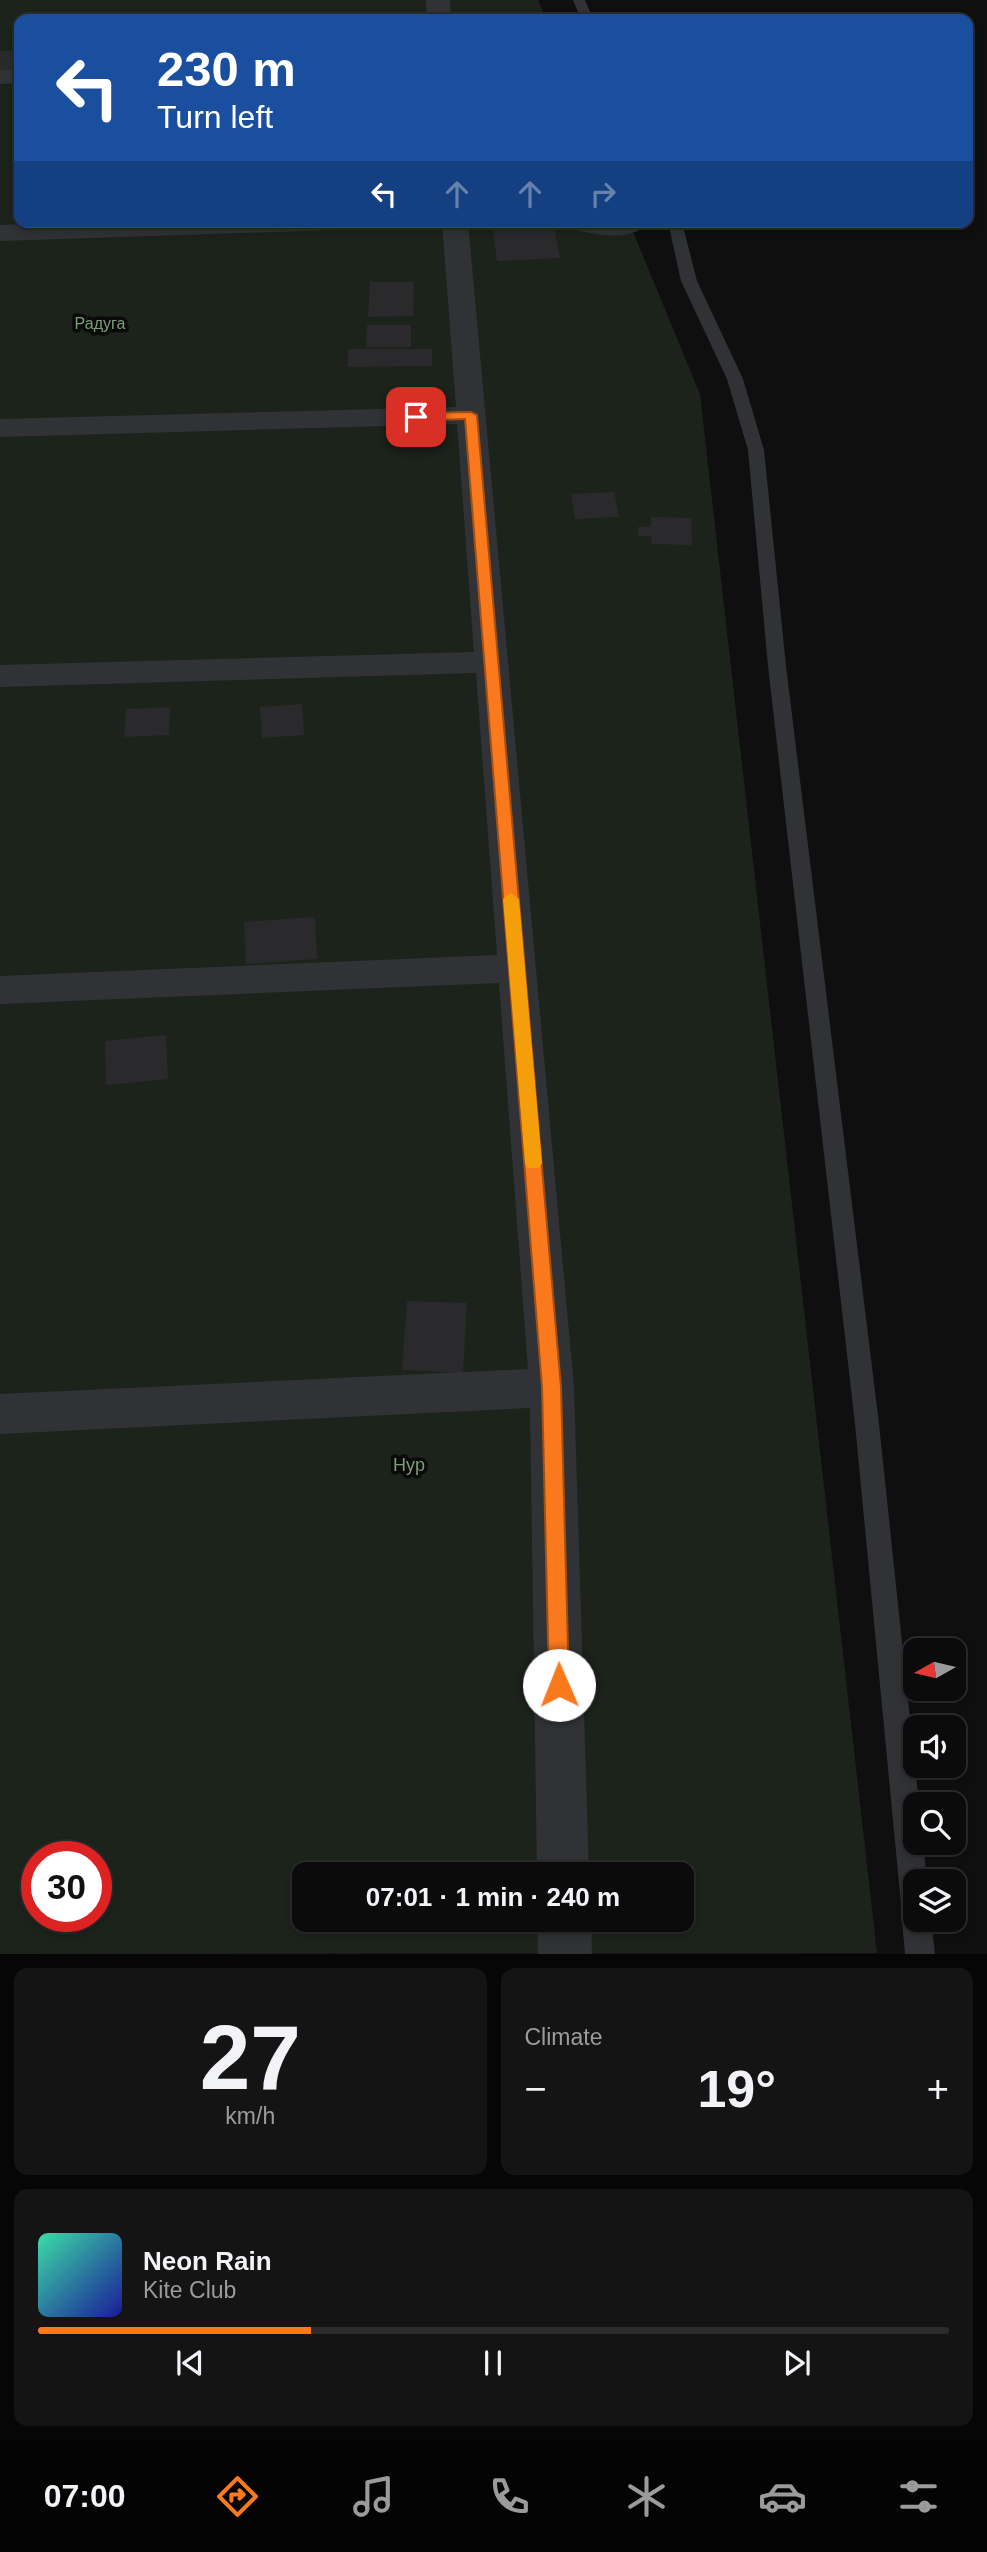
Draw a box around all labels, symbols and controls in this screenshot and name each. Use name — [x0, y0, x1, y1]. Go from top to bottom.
icon: left — [42, 42, 133, 133]
text: 230 m — [157, 42, 296, 96]
text: Turn left — [157, 99, 273, 135]
icon: left — [365, 175, 403, 213]
icon: ahead — [438, 175, 476, 213]
icon: ahead — [511, 175, 549, 213]
icon: right — [584, 175, 622, 213]
park label: Радуга — [75, 315, 125, 332]
pin — [386, 387, 446, 447]
icon: arrive — [397, 398, 435, 436]
park label: Нур — [393, 1455, 425, 1475]
north arrow — [903, 1638, 966, 1701]
map controls — [903, 1638, 966, 1932]
position arrow — [522, 1648, 596, 1722]
button: sound — [903, 1715, 966, 1778]
button: search — [903, 1792, 966, 1855]
speed limit sign: 30 — [21, 1841, 112, 1932]
button: layers — [903, 1869, 966, 1932]
text: 07:01 · 1 min · 240 m — [366, 1882, 620, 1912]
text: 27 — [200, 2007, 301, 2108]
text: Climate — [525, 2024, 602, 2050]
text: 19° — [697, 2060, 776, 2118]
text: − — [525, 2068, 547, 2110]
text: + — [927, 2068, 949, 2110]
text: km/h — [225, 2103, 275, 2129]
text: Neon Rain — [143, 2246, 272, 2276]
text: Kite Club — [143, 2277, 236, 2303]
icon: previous — [171, 2344, 209, 2382]
icon: pause — [474, 2344, 512, 2382]
icon: next — [778, 2344, 816, 2382]
icon: directions — [213, 2472, 262, 2521]
icon: music — [349, 2472, 398, 2521]
icon: phone — [485, 2472, 534, 2521]
icon: climate — [622, 2472, 671, 2521]
icon: car — [758, 2472, 807, 2521]
icon: filters — [894, 2472, 943, 2521]
text: 07:00 — [44, 2478, 125, 2514]

